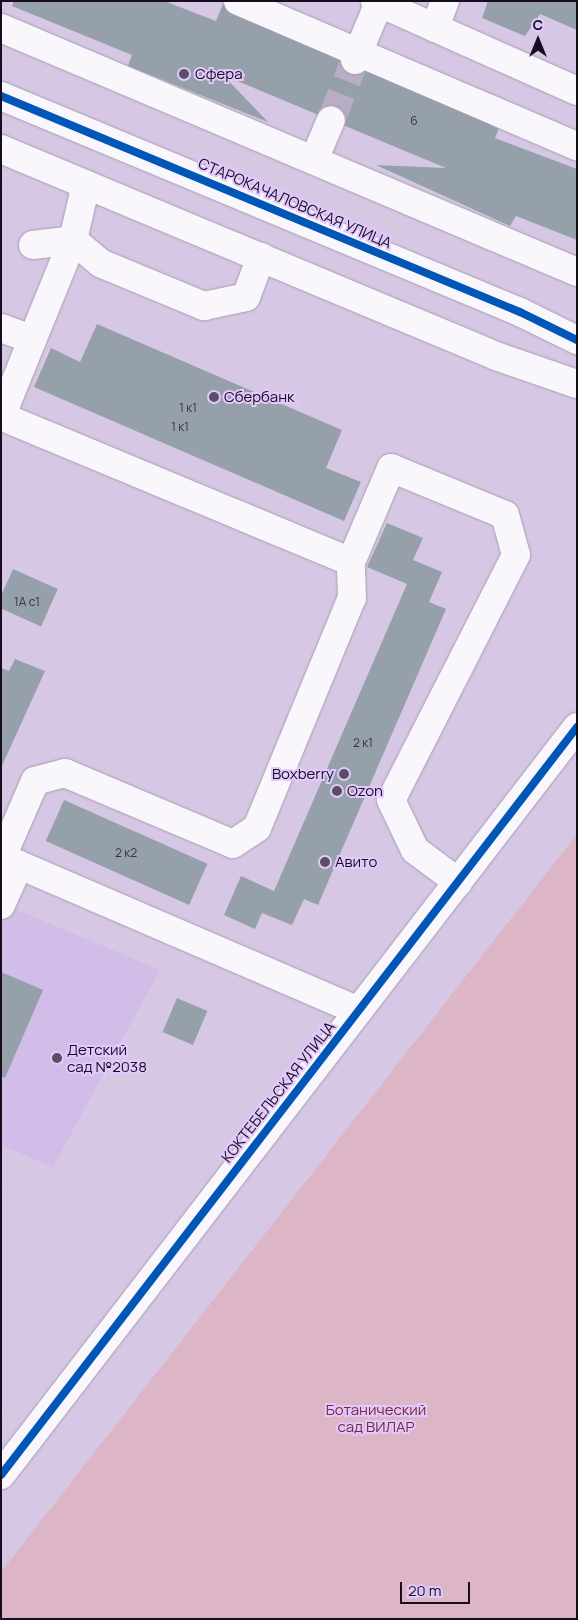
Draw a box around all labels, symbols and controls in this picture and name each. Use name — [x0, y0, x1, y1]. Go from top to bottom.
north arrow — [513, 15, 563, 65]
text: С — [533, 15, 543, 34]
place label: Сфера — [195, 65, 243, 83]
marker: Сфера — [177, 67, 191, 81]
house number: 6 — [410, 114, 418, 128]
street label: СТАРОКАЧАЛОВСКАЯ УЛИЦА — [196, 154, 394, 252]
place label: Сбербанк — [224, 388, 295, 406]
marker: Сбербанк — [208, 391, 220, 403]
house number: 1 к1 — [179, 401, 197, 415]
house number: 1 к1 — [171, 420, 189, 434]
house number: 1А с1 — [14, 595, 40, 609]
house number: 2 к1 — [353, 736, 373, 750]
place label: Boxberry — [272, 765, 334, 783]
marker: Boxberry — [338, 768, 350, 780]
place label: Ozon — [347, 782, 383, 800]
marker: Ozon — [331, 785, 343, 797]
house number: 2 к2 — [115, 846, 137, 860]
place label: Авито — [335, 853, 377, 871]
marker: Авито — [319, 856, 331, 868]
street label: КОКТЕБЕЛЬСКАЯ УЛИЦА — [217, 1018, 339, 1166]
place label: Детский сад №2038 — [67, 1040, 147, 1075]
marker: Детский сад №2038 — [51, 1052, 63, 1064]
park label: Ботанический сад ВИЛАР — [326, 1400, 426, 1435]
scale bar — [403, 1572, 473, 1604]
text: 20 m — [408, 1580, 441, 1601]

